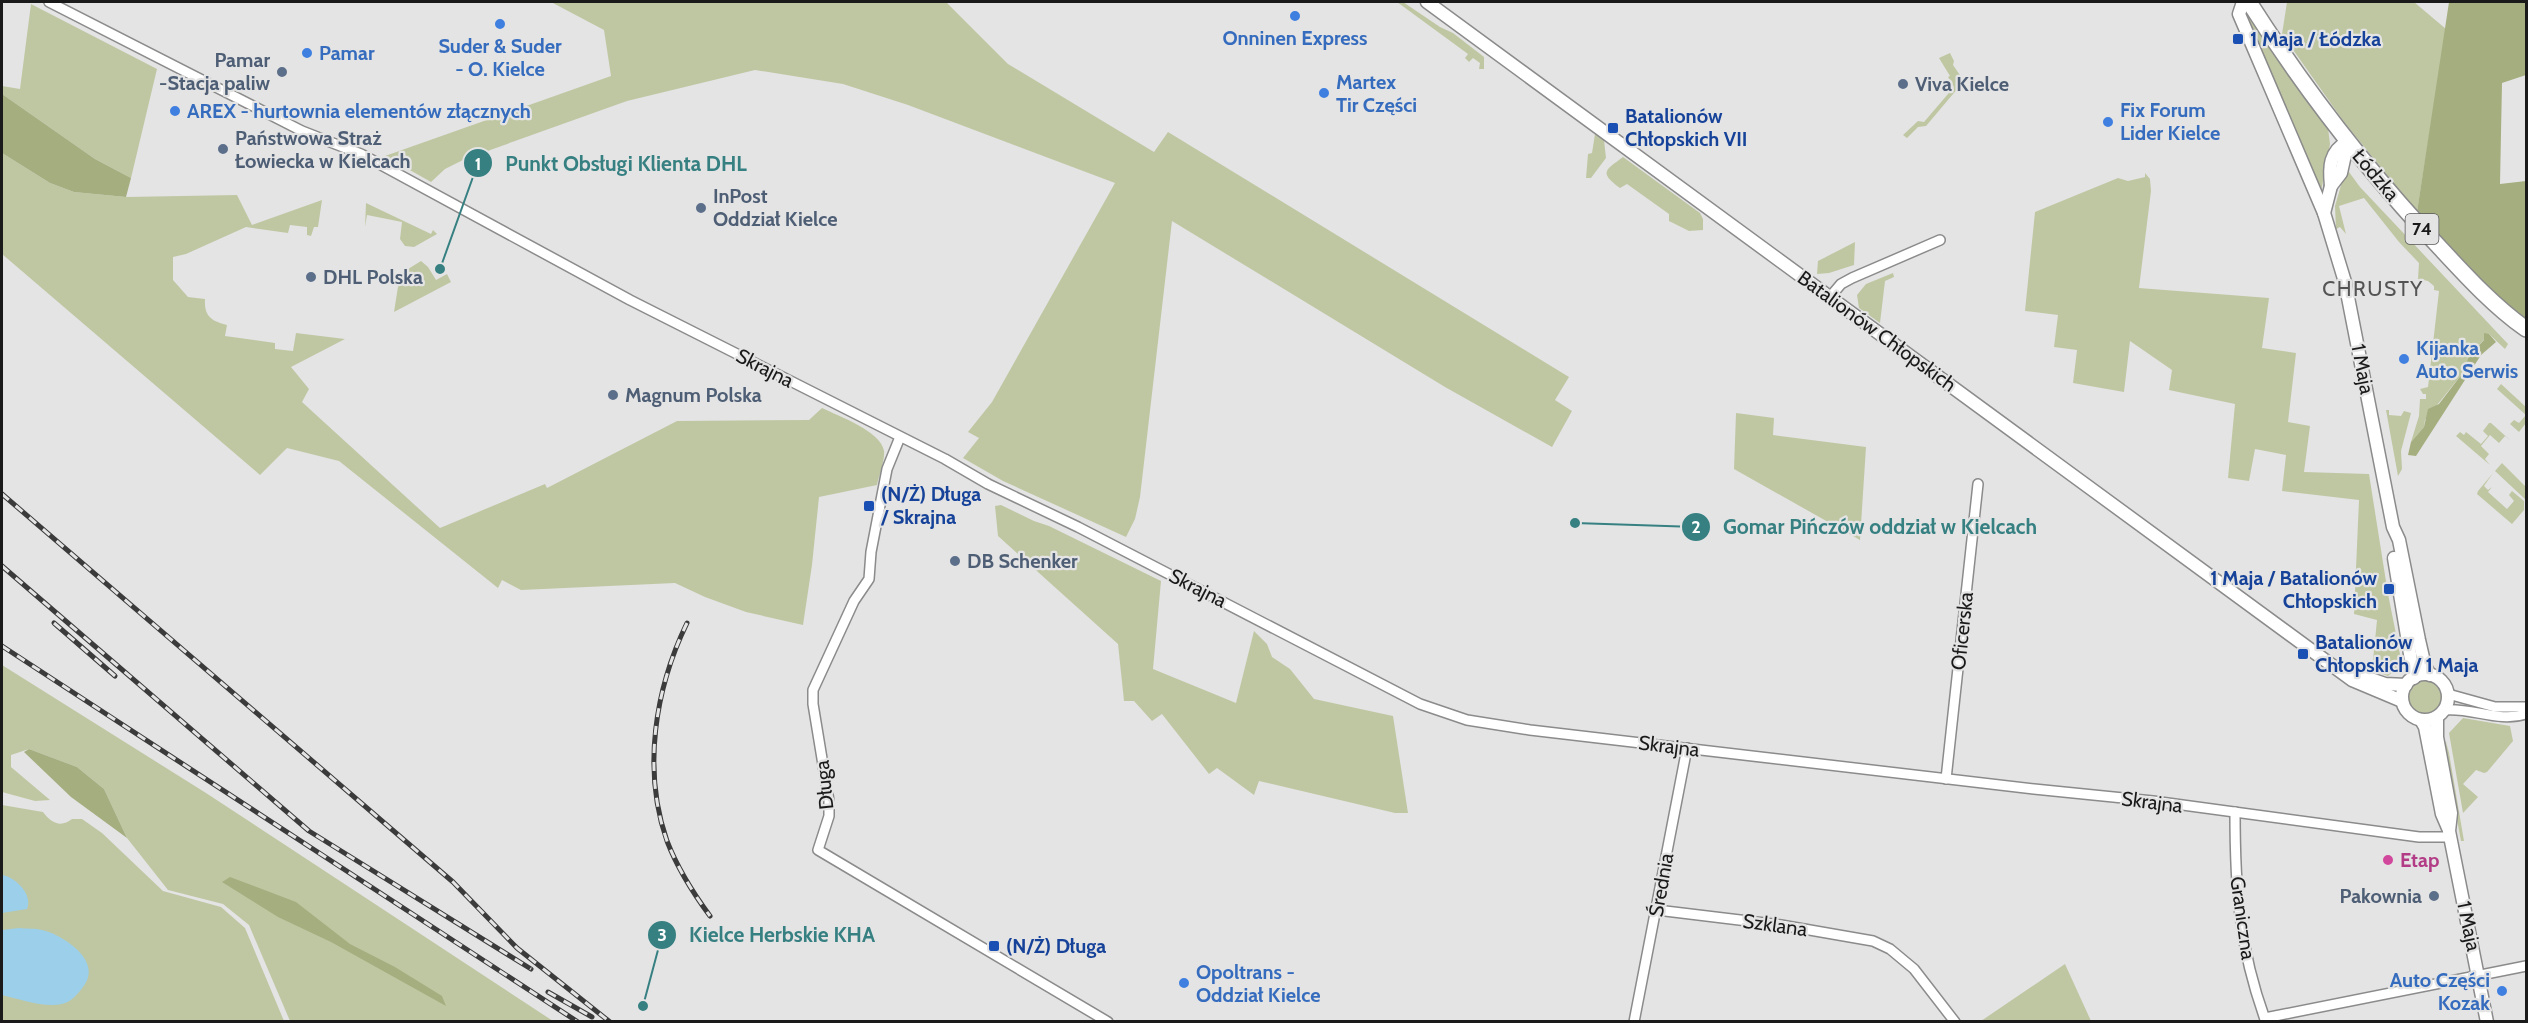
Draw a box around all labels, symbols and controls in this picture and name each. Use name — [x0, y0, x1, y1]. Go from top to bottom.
marker: Onninen Express — [1288, 9, 1302, 23]
marker: Suder & Suder - O. Kielce — [493, 17, 507, 31]
place label: Onninen Express — [1222, 26, 1368, 50]
place label: 1 Maja / Łódzka — [2250, 27, 2381, 51]
marker: 1 Maja / Łódzka — [2231, 32, 2245, 46]
place label: Suder & Suder - O. Kielce — [438, 34, 562, 81]
place label: Pamar — [319, 41, 375, 65]
marker: Pamar — [300, 46, 314, 60]
place label: Pamar -Stacja paliw — [159, 48, 270, 95]
marker: Pamar -Stacja paliw — [275, 65, 289, 79]
place label: Martex Tir Części — [1336, 70, 1417, 117]
place label: Viva Kielce — [1915, 72, 2009, 96]
marker: Viva Kielce — [1896, 77, 1910, 91]
marker: Martex Tir Części — [1317, 86, 1331, 100]
place label: Fix Forum Lider Kielce — [2120, 98, 2220, 145]
place label: AREX - hurtownia elementów złącznych — [187, 99, 531, 123]
marker: AREX - hurtownia elementów złącznych — [168, 104, 182, 118]
place label: Batalionów Chłopskich VII — [1625, 104, 1747, 151]
marker: Fix Forum Lider Kielce — [2101, 115, 2115, 129]
marker: Batalionów Chłopskich VII — [1606, 121, 1620, 135]
place label: Państwowa Straż Łowiecka w Kielcach — [235, 126, 411, 173]
marker: Państwowa Straż Łowiecka w Kielcach — [216, 142, 230, 156]
callout: Punkt Obsługi Klienta DHL — [463, 144, 759, 183]
street label: Łódzka — [2348, 144, 2405, 206]
text: Punkt Obsługi Klienta DHL — [505, 151, 747, 176]
text: 1 — [475, 153, 481, 175]
place label: InPost Oddział Kielce — [713, 184, 837, 231]
marker: InPost Oddział Kielce — [694, 201, 708, 215]
road number: 74 — [2406, 214, 2438, 244]
place label: DHL Polska — [323, 265, 423, 289]
street label: Batalionów Chłopskich — [1793, 265, 1961, 397]
marker: DHL Polska — [304, 270, 318, 284]
district label: CHRUSTY — [2322, 276, 2424, 301]
place label: Kijanka Auto Serwis — [2416, 336, 2518, 383]
street label: 1 Maja — [2346, 342, 2380, 397]
street label: Skrajna — [732, 343, 798, 393]
marker: Kijanka Auto Serwis — [2397, 352, 2411, 366]
place label: Magnum Polska — [625, 383, 762, 407]
marker: Magnum Polska — [606, 388, 620, 402]
place label: (N/Ż) Długa / Skrajna — [880, 482, 981, 529]
marker: (N/Ż) Długa / Skrajna — [862, 499, 876, 513]
callout: Gomar Pińczów oddział w Kielcach — [1681, 507, 2049, 546]
text: Gomar Pińczów oddział w Kielcach — [1723, 514, 2037, 539]
text: 2 — [1691, 516, 1701, 538]
place label: DB Schenker — [967, 549, 1078, 573]
marker: DB Schenker — [948, 554, 962, 568]
street label: Skrajna — [1165, 563, 1231, 613]
place label: 1 Maja / Batalionów Chłopskich — [2210, 566, 2377, 613]
marker: 1 Maja / Batalionów Chłopskich — [2382, 582, 2396, 596]
street label: Oficerska — [1946, 590, 1978, 671]
place label: Batalionów Chłopskich / 1 Maja — [2315, 630, 2479, 677]
marker: Batalionów Chłopskich / 1 Maja — [2296, 647, 2310, 661]
street label: Skrajna — [1637, 730, 1701, 762]
street label: Długa — [809, 759, 839, 811]
street label: Skrajna — [2120, 786, 2184, 818]
place label: Etap — [2400, 848, 2439, 872]
street label: Średnia — [1644, 851, 1678, 919]
marker: Etap — [2381, 853, 2395, 867]
street label: Graniczna — [2225, 875, 2261, 962]
place label: Pakownia — [2340, 884, 2422, 908]
marker: Pakownia — [2427, 889, 2441, 903]
street label: 1 Maja — [2452, 899, 2486, 954]
street label: Szklana — [1741, 909, 1809, 941]
callout: Kielce Herbskie KHA — [647, 916, 887, 955]
text: Kielce Herbskie KHA — [689, 922, 876, 947]
text: 3 — [657, 924, 667, 946]
place label: (N/Ż) Długa — [1006, 934, 1106, 958]
marker: (N/Ż) Długa — [987, 939, 1001, 953]
place label: Opoltrans - Oddział Kielce — [1196, 960, 1320, 1007]
place label: Auto Części Kozak — [2390, 968, 2490, 1015]
marker: Opoltrans - Oddział Kielce — [1177, 976, 1191, 990]
marker: Auto Części Kozak — [2495, 984, 2509, 998]

